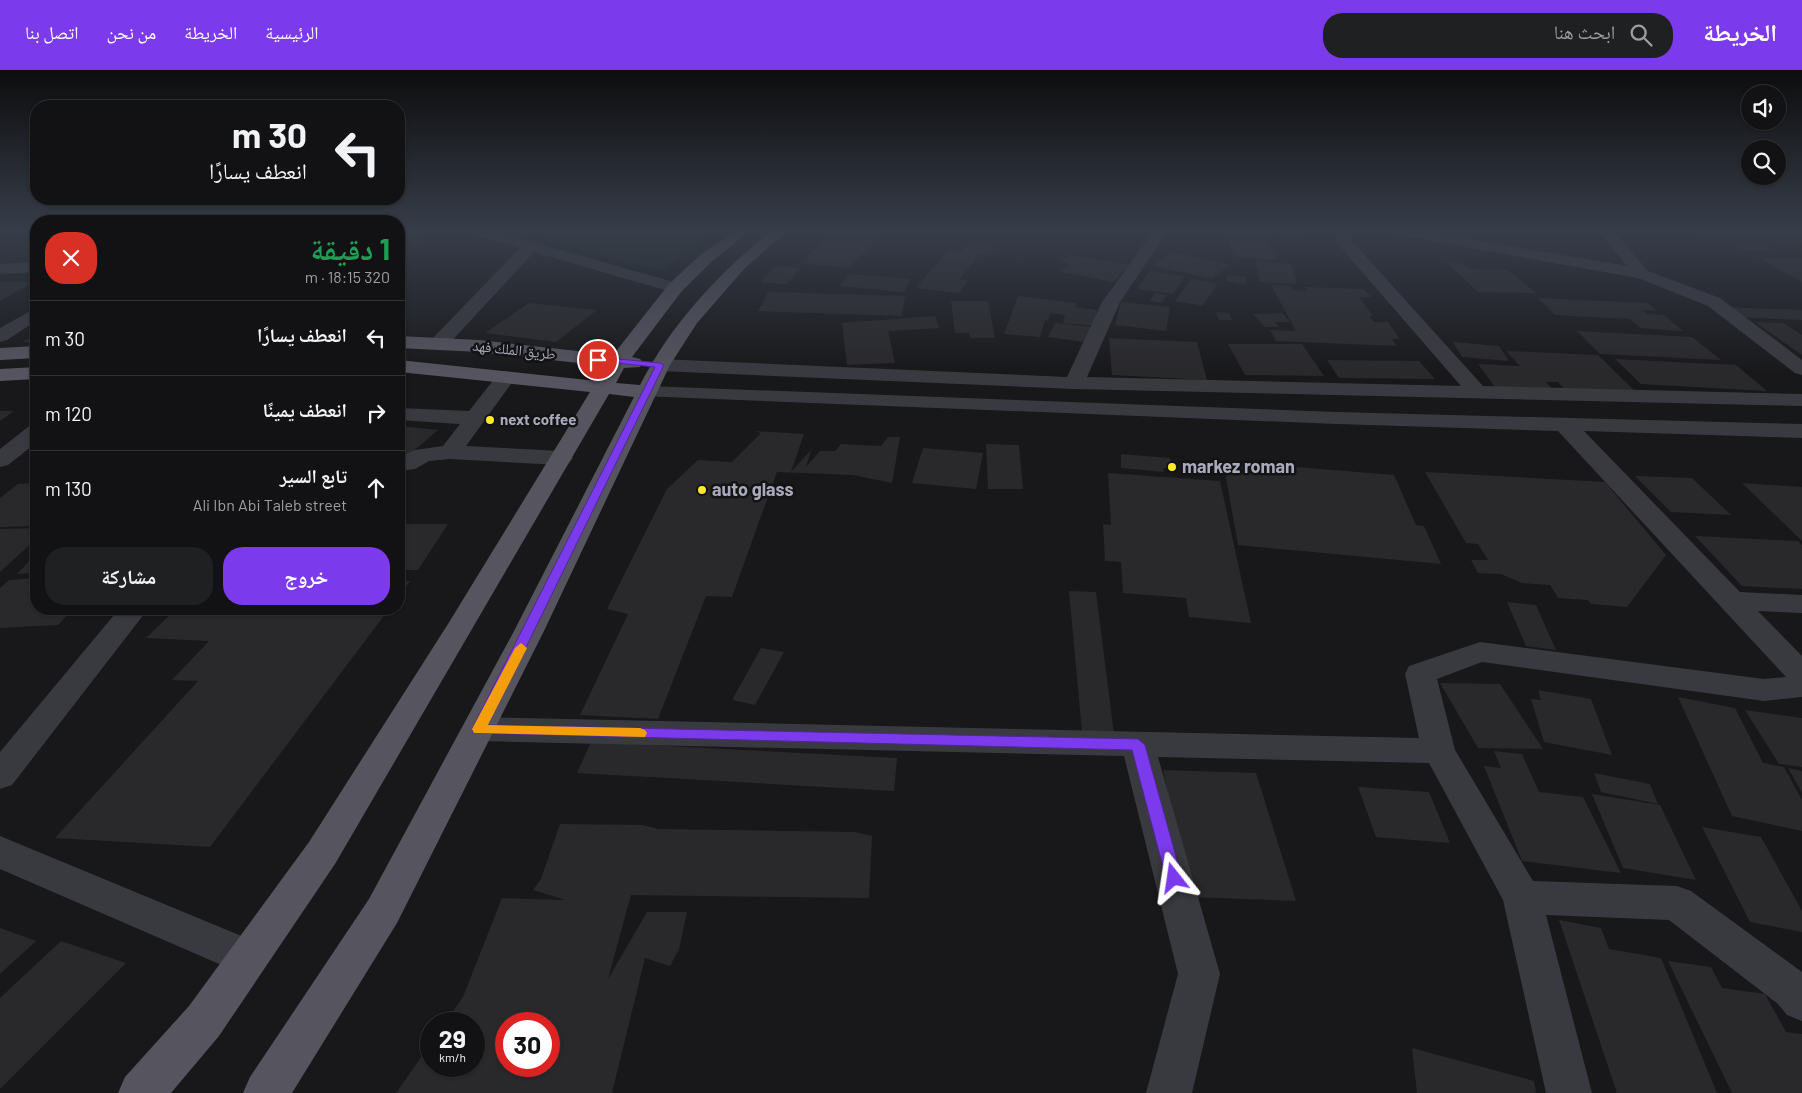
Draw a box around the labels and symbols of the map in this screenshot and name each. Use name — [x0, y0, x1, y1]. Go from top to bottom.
street label: طريق الملك فهد — [471, 336, 557, 364]
pin — [577, 339, 619, 381]
place label: next coffee — [500, 410, 576, 428]
marker: next coffee — [484, 414, 496, 426]
place label: markez roman — [1182, 455, 1295, 477]
marker: markez roman — [1166, 461, 1178, 473]
place label: auto glass — [712, 478, 794, 500]
marker: auto glass — [696, 484, 708, 496]
position arrow — [1147, 851, 1199, 903]
speed limit sign: 30 — [495, 1012, 560, 1077]

